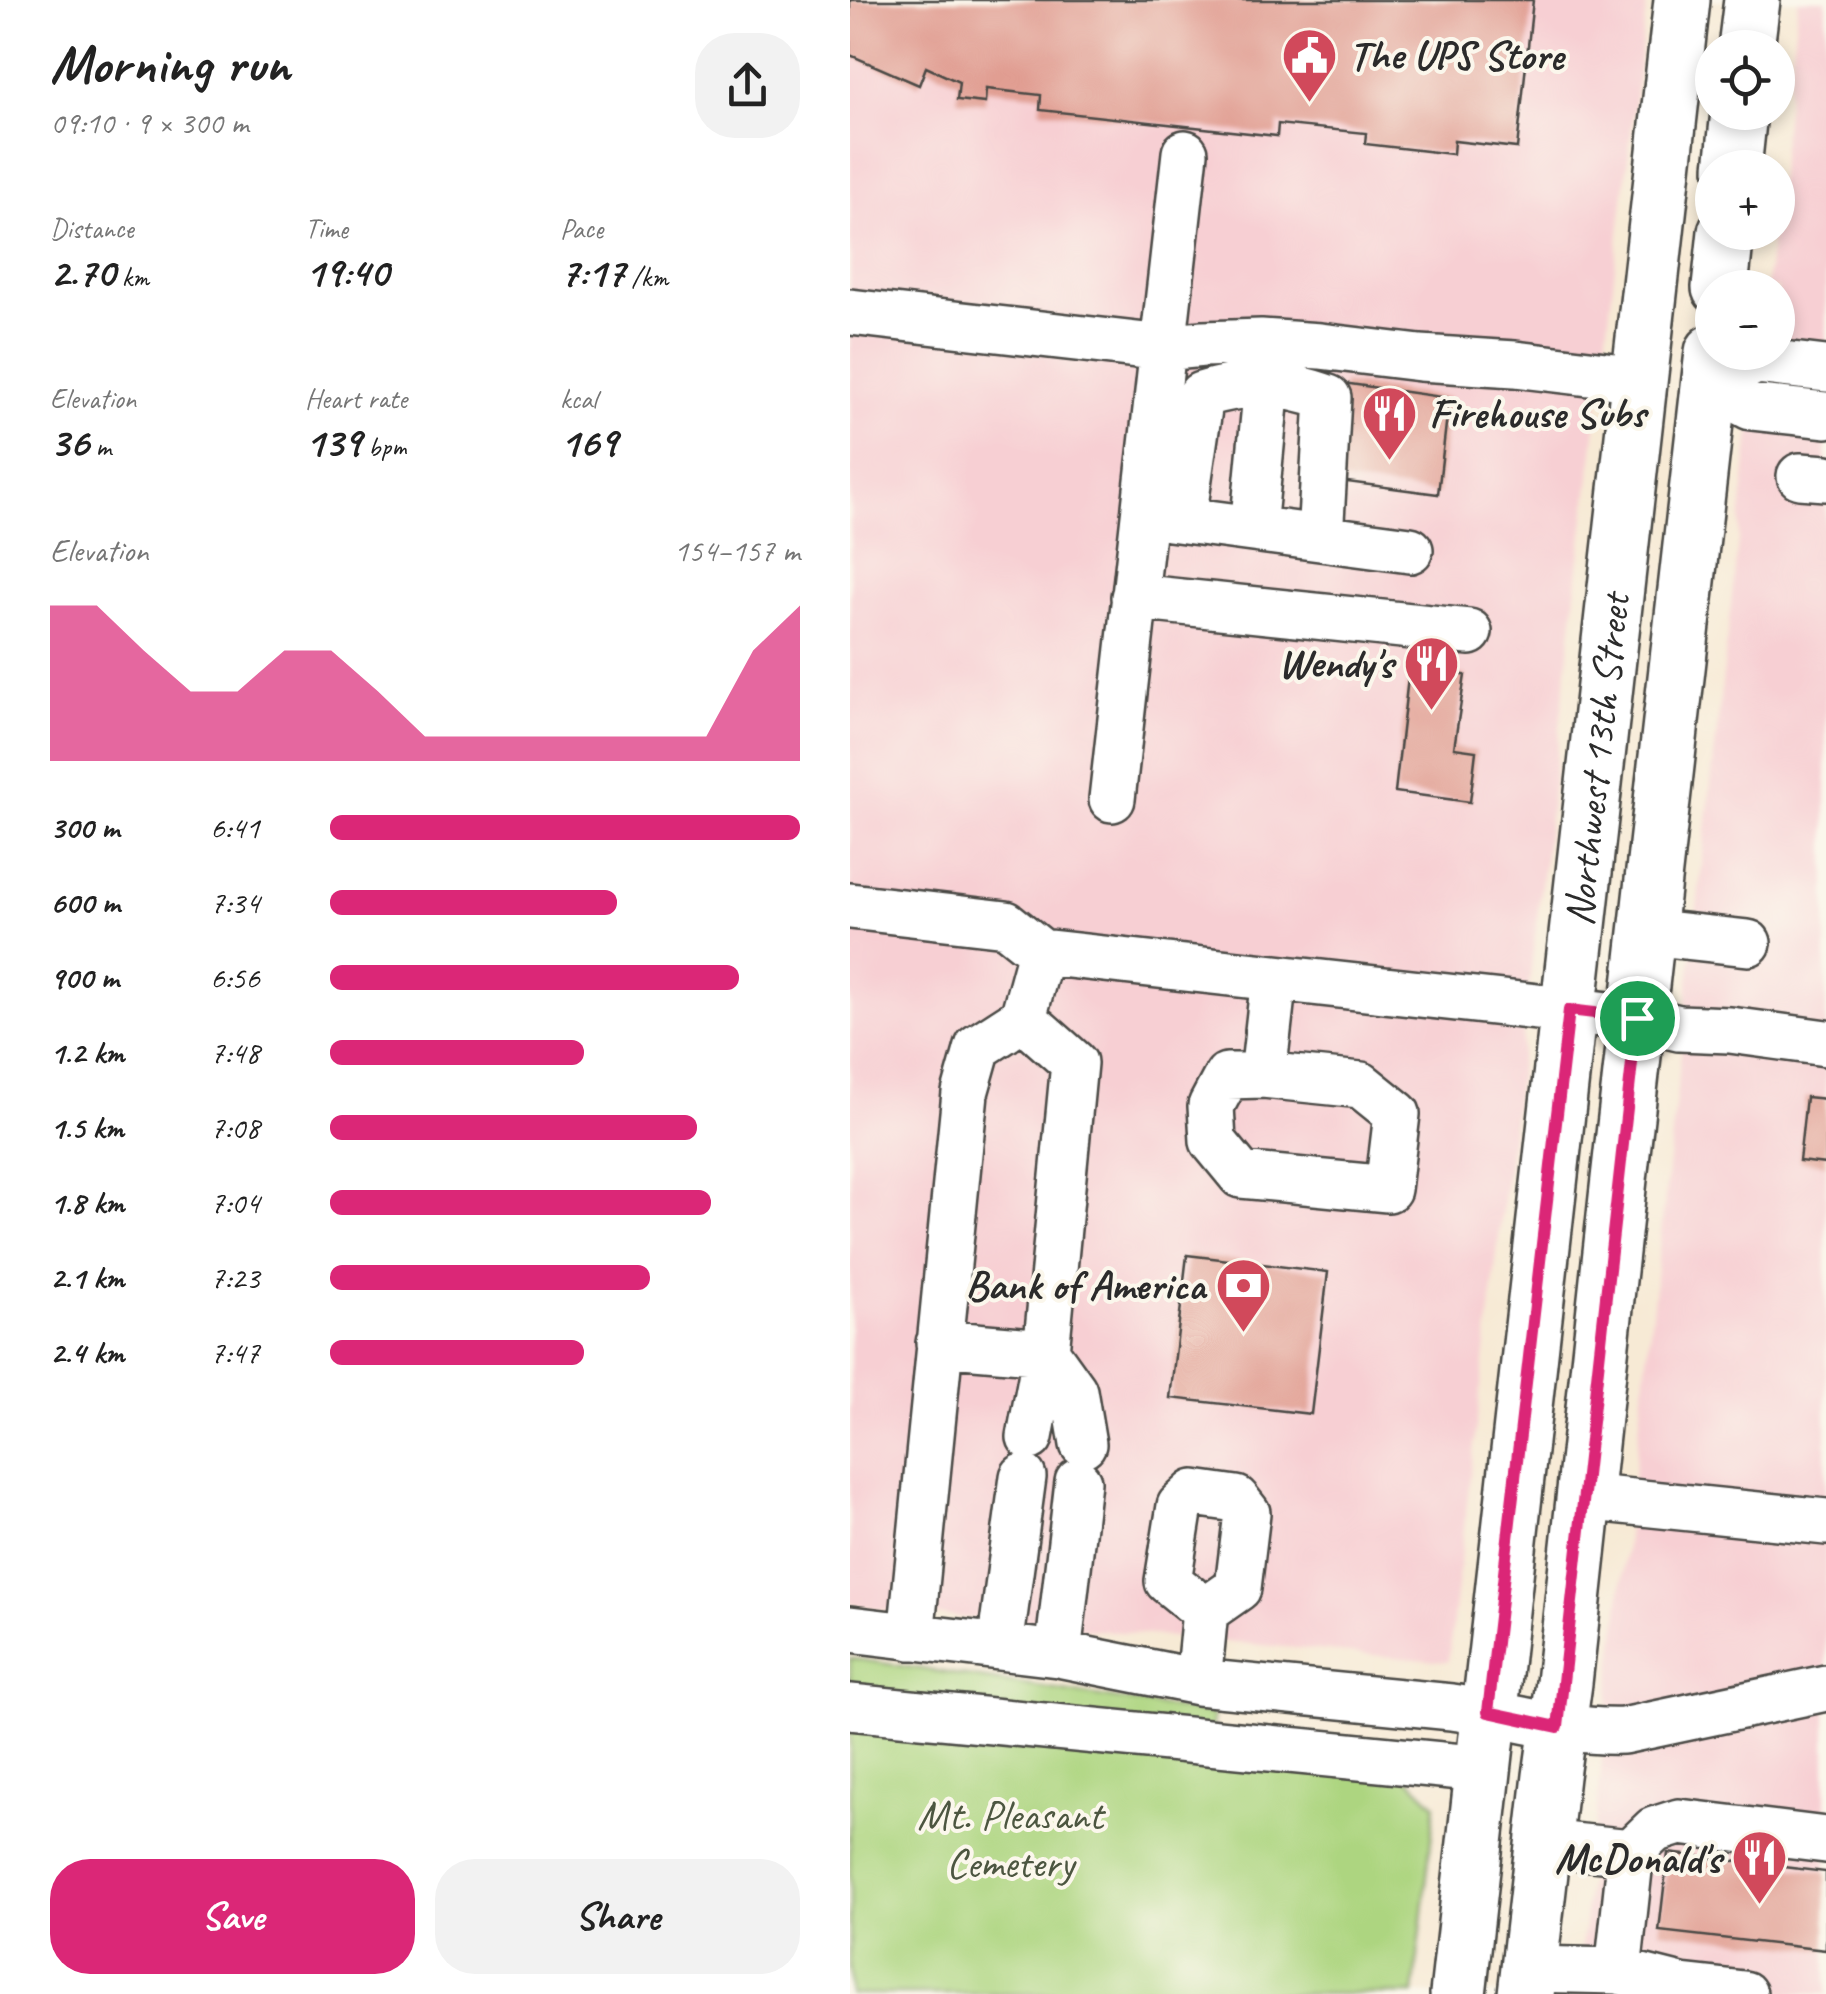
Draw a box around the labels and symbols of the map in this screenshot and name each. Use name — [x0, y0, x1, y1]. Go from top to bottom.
public building icon: The UPS Store — [1280, 25, 1340, 104]
place label: The UPS Store — [1349, 29, 1566, 82]
restaurant icon: Firehouse Subs — [1360, 383, 1420, 462]
place label: Firehouse Subs — [1429, 387, 1649, 440]
street label: Northwest 13th Street — [1552, 587, 1642, 928]
restaurant icon: Wendy's — [1402, 633, 1462, 712]
place label: Wendy's — [1278, 637, 1397, 690]
pin — [1595, 976, 1680, 1061]
bank icon: Bank of America — [1214, 1255, 1274, 1334]
place label: Bank of America — [965, 1259, 1208, 1312]
park label: Mt. Pleasant Cemetery — [917, 1789, 1107, 1890]
restaurant icon: McDonald's — [1730, 1828, 1790, 1907]
place label: McDonald's — [1555, 1832, 1725, 1885]

